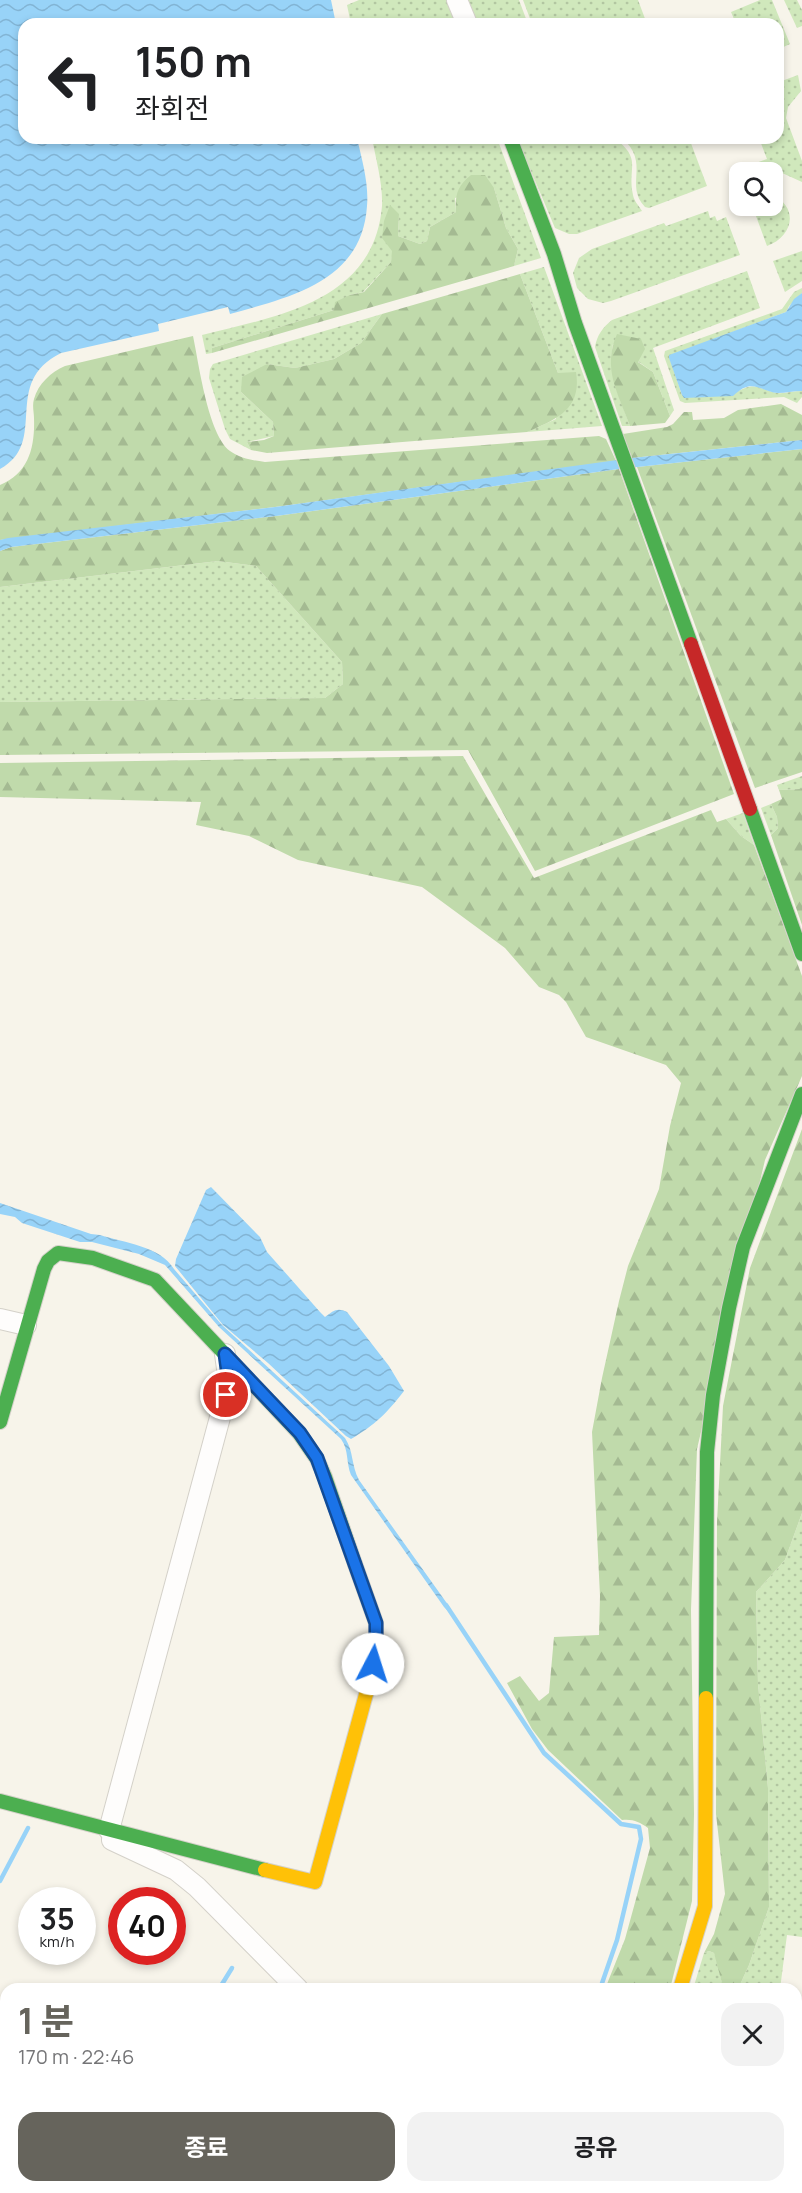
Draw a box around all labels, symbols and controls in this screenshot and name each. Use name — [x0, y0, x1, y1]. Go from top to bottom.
text: 150 m — [135, 32, 252, 90]
icon: left — [36, 42, 114, 120]
text: 좌회전 — [135, 89, 210, 126]
map controls — [729, 162, 783, 216]
button: search — [729, 162, 783, 216]
pin — [200, 1369, 251, 1420]
icon: arrive — [209, 1378, 242, 1411]
position arrow — [341, 1632, 405, 1696]
speed limit sign: 40 — [108, 1887, 186, 1965]
text: 35 — [39, 1898, 75, 1939]
text: km/h — [40, 1931, 74, 1952]
text: 1 분 — [18, 1996, 74, 2045]
button: close — [721, 2003, 784, 2066]
text: 170 m · 22:46 — [18, 2043, 135, 2070]
button: 종료 — [18, 2112, 395, 2181]
button: 공유 — [407, 2112, 784, 2181]

